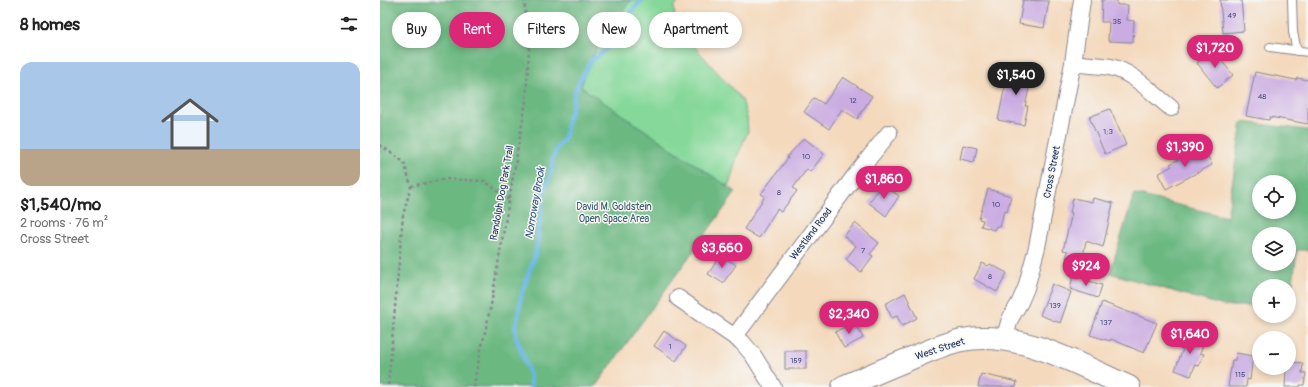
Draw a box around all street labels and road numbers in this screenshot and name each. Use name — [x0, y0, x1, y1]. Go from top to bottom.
street label: Cross Street — [1041, 144, 1063, 199]
street label: Randolph Dog Park Trail — [488, 145, 516, 241]
street label: Westland Road — [788, 205, 835, 262]
street label: West Street — [914, 335, 967, 363]

